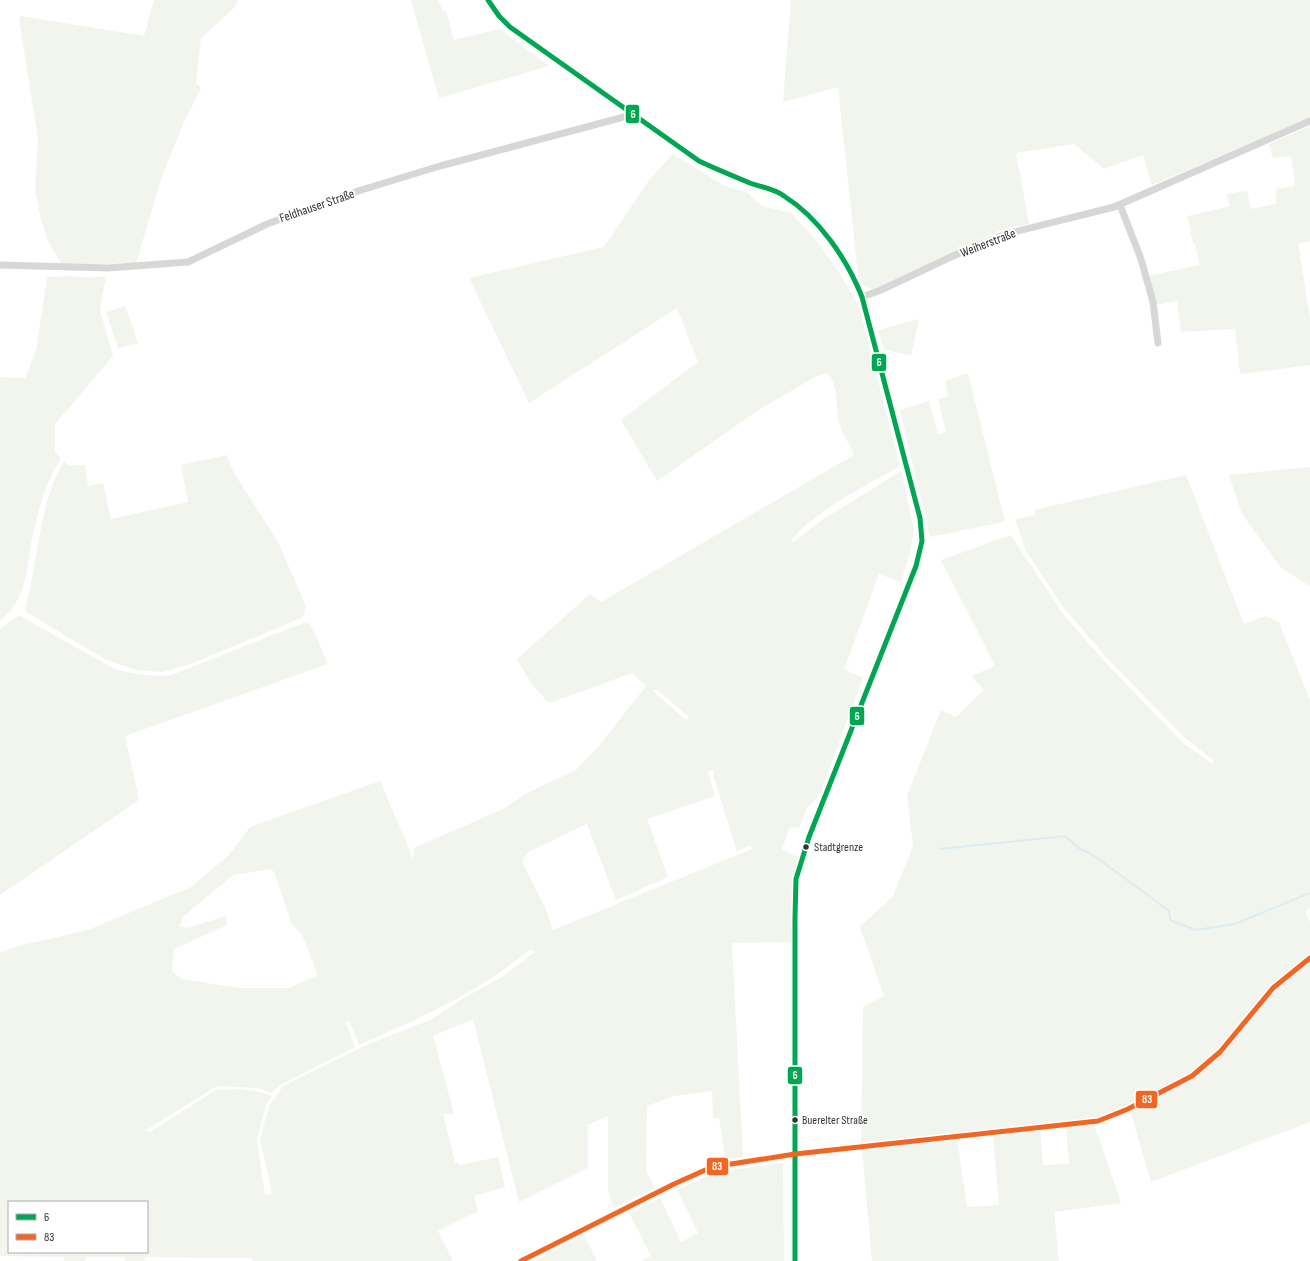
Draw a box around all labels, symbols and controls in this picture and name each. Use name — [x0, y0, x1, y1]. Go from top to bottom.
line badge: 6 — [625, 104, 640, 124]
text: 6 — [630, 108, 636, 121]
street label: Feldhauser Straße — [277, 186, 357, 226]
street label: Weiherstraße — [958, 225, 1018, 261]
line badge: 6 — [871, 353, 887, 372]
text: 6 — [876, 356, 882, 369]
line badge: 6 — [849, 706, 865, 726]
text: 6 — [854, 710, 860, 723]
place label: Stadtgrenze — [814, 840, 863, 855]
marker: Stadtgrenze — [801, 842, 811, 852]
line badge: 6 — [787, 1066, 803, 1085]
text: 6 — [792, 1069, 798, 1082]
line badge: 83 — [1135, 1090, 1158, 1109]
text: 83 — [1142, 1093, 1152, 1106]
place label: Buerelter Straße — [802, 1113, 868, 1128]
marker: Buerelter Straße — [790, 1115, 800, 1125]
line badge: 83 — [706, 1157, 729, 1176]
text: 83 — [712, 1160, 722, 1173]
legend — [8, 1201, 148, 1253]
text: 6 — [44, 1210, 49, 1225]
text: 83 — [44, 1230, 54, 1245]

